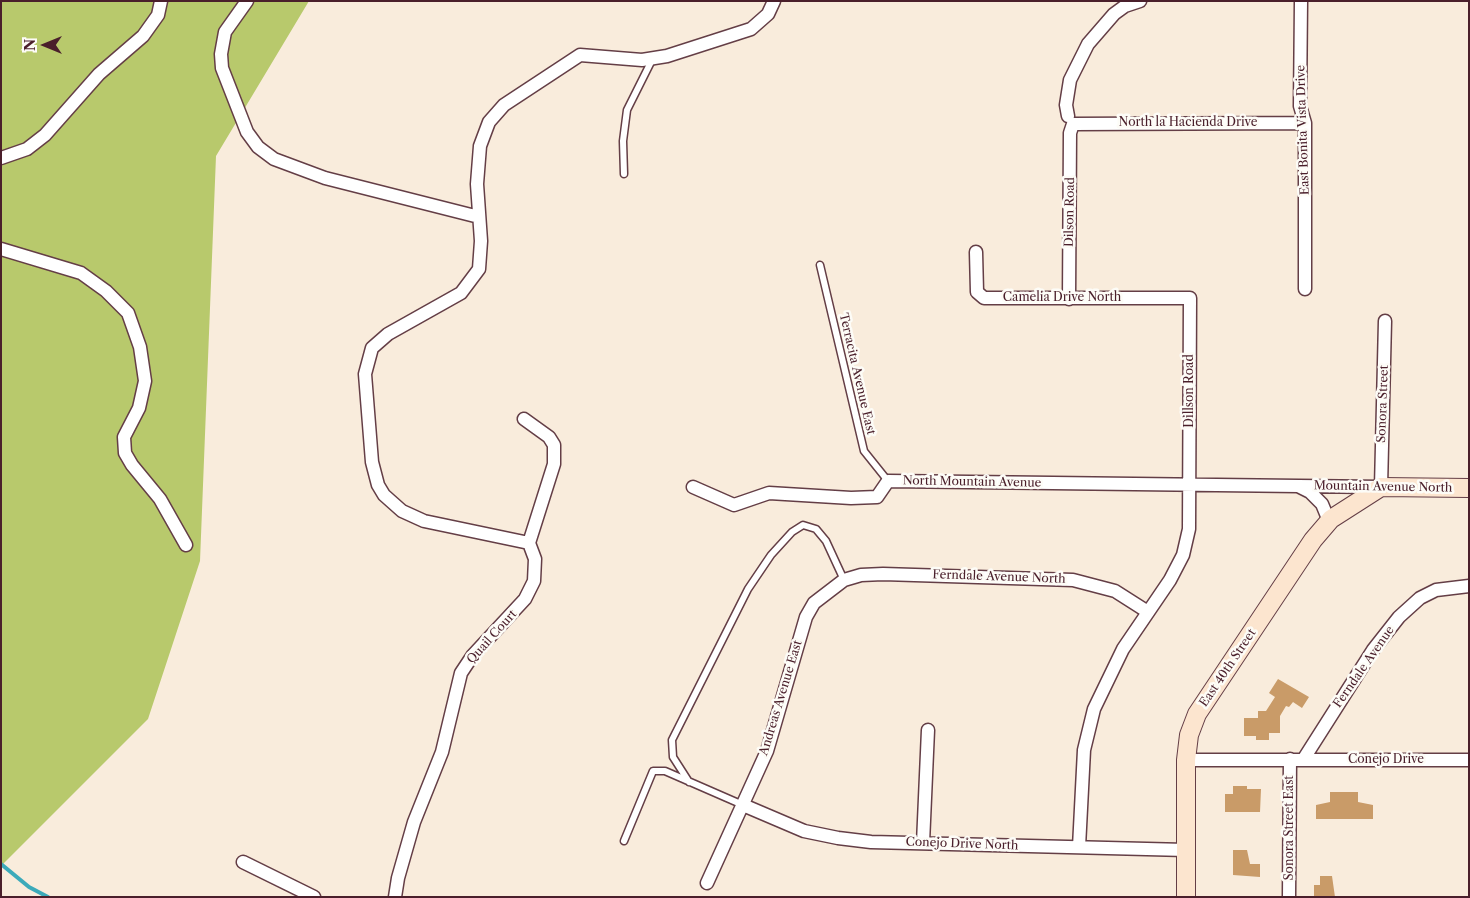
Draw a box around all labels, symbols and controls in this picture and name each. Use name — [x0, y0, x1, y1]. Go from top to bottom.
north arrow — [20, 20, 70, 70]
text: N — [21, 39, 39, 51]
street label: East Bonita Vista Drive — [1294, 65, 1312, 195]
street label: North la Hacienda Drive — [1119, 116, 1257, 130]
street label: Dilson Road — [1062, 177, 1078, 247]
street label: Camelia Drive North — [1003, 291, 1121, 305]
street label: Terracita Avenue East — [836, 312, 878, 436]
street label: Dillson Road — [1183, 354, 1197, 428]
street label: Sonora Street — [1374, 365, 1392, 443]
street label: North Mountain Avenue — [903, 474, 1041, 490]
street label: Mountain Avenue North — [1314, 479, 1452, 495]
street label: Ferndale Avenue North — [932, 567, 1066, 587]
street label: Quail Court — [464, 607, 520, 667]
street label: Ferndale Avenue — [1330, 623, 1398, 711]
street label: East 40th Street — [1197, 626, 1259, 710]
street label: Andreas Avenue East — [757, 639, 805, 757]
street label: Conejo Drive — [1348, 753, 1424, 767]
street label: Sonora Street East — [1283, 775, 1297, 881]
street label: Conejo Drive North — [905, 835, 1019, 853]

